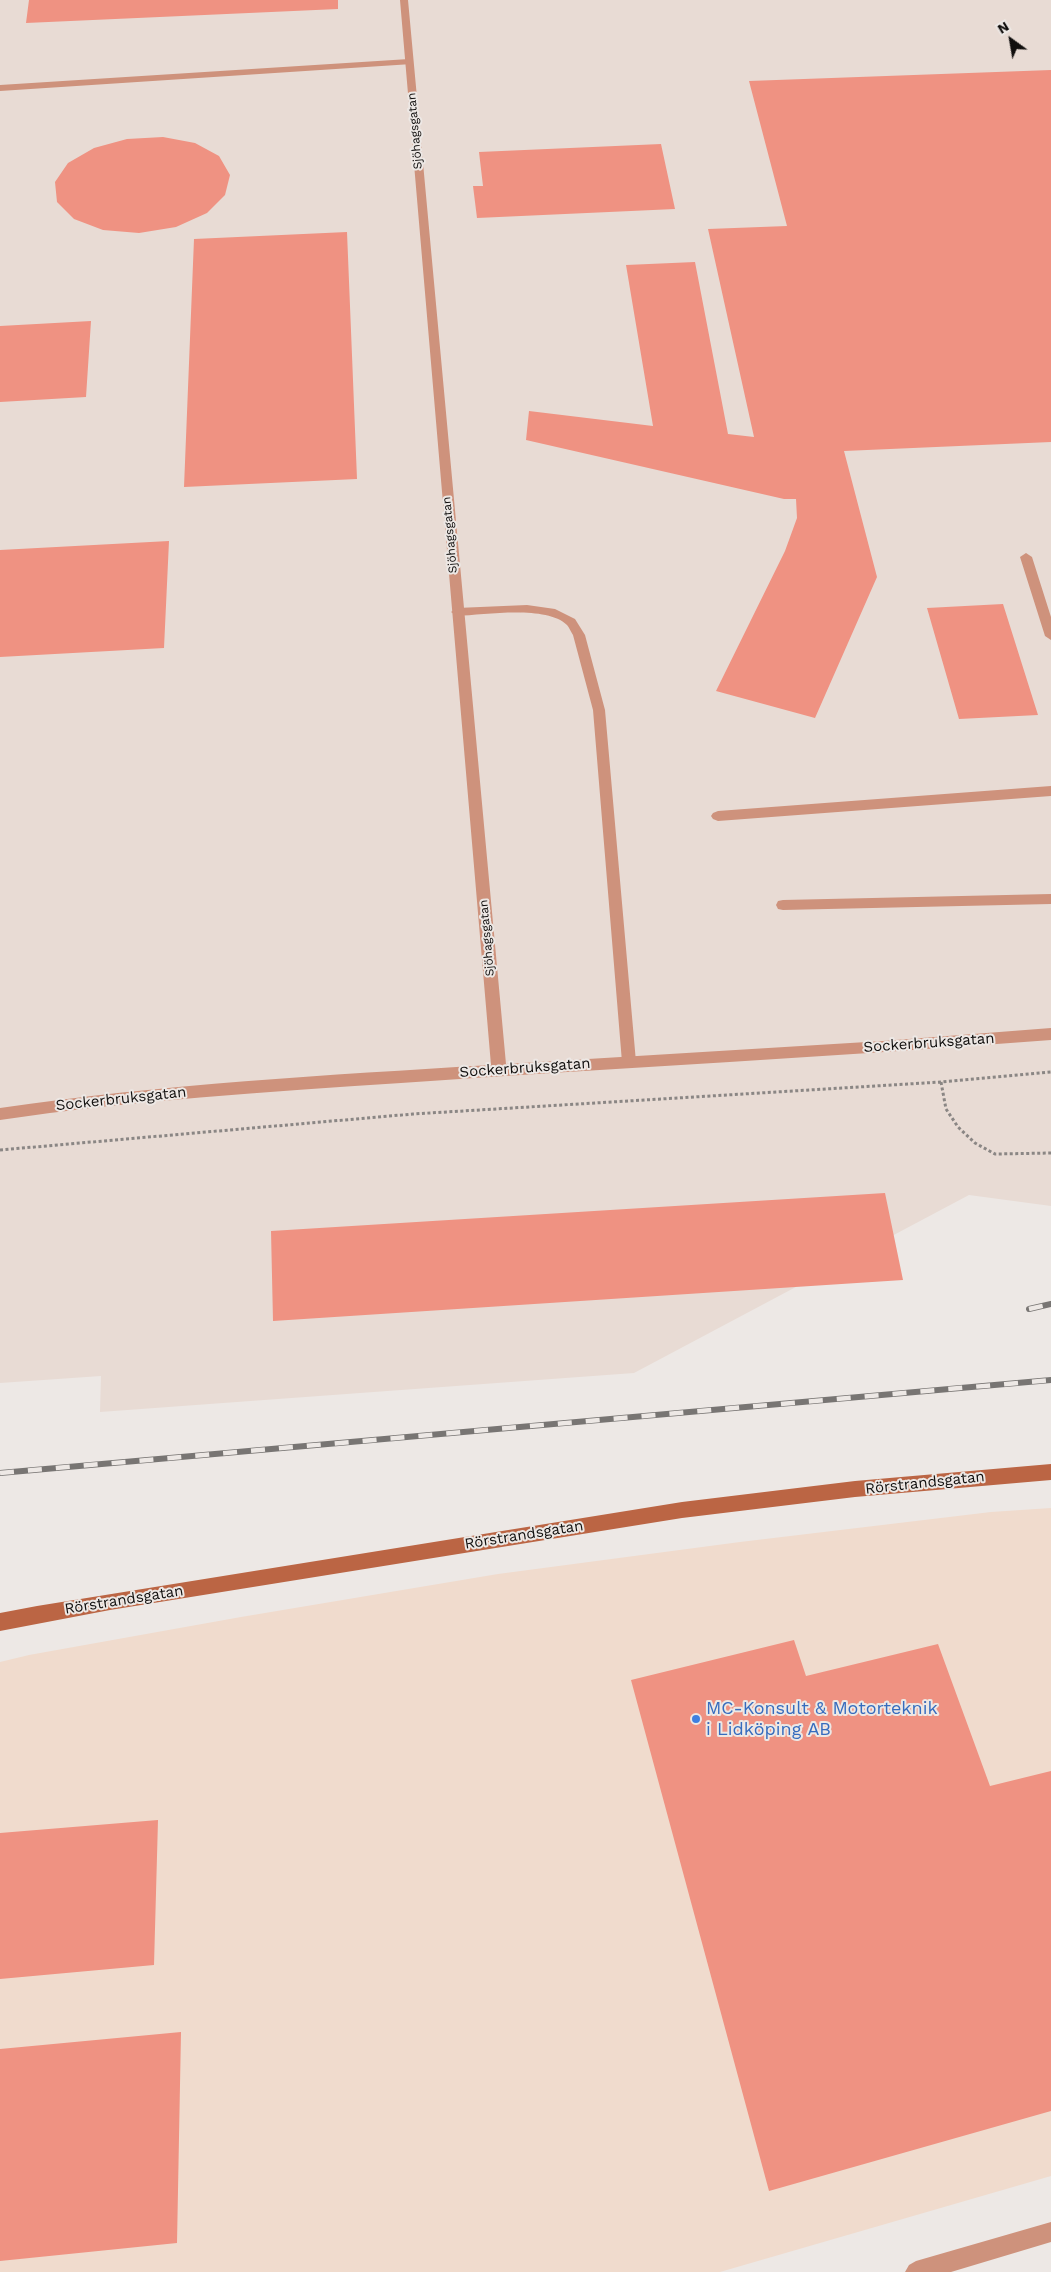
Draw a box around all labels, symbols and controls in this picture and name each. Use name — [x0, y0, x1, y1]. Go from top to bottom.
north arrow — [986, 15, 1036, 65]
text: N — [994, 18, 1012, 37]
street label: Sjöhagsgatan — [404, 92, 426, 170]
street label: Sjöhagsgatan — [439, 496, 461, 574]
street label: Sjöhagsgatan — [476, 899, 498, 977]
street label: Sockerbruksgatan — [863, 1029, 995, 1057]
street label: Sockerbruksgatan — [459, 1054, 591, 1082]
street label: Sockerbruksgatan — [55, 1083, 187, 1115]
street label: Rörstrandsgatan — [864, 1468, 986, 1498]
street label: Rörstrandsgatan — [463, 1517, 585, 1553]
street label: Rörstrandsgatan — [63, 1582, 185, 1618]
place label: MC-Konsult & Motorteknik i Lidköping AB — [706, 1698, 938, 1740]
marker: MC-Konsult & Motorteknik i Lidköping AB — [690, 1713, 702, 1725]

